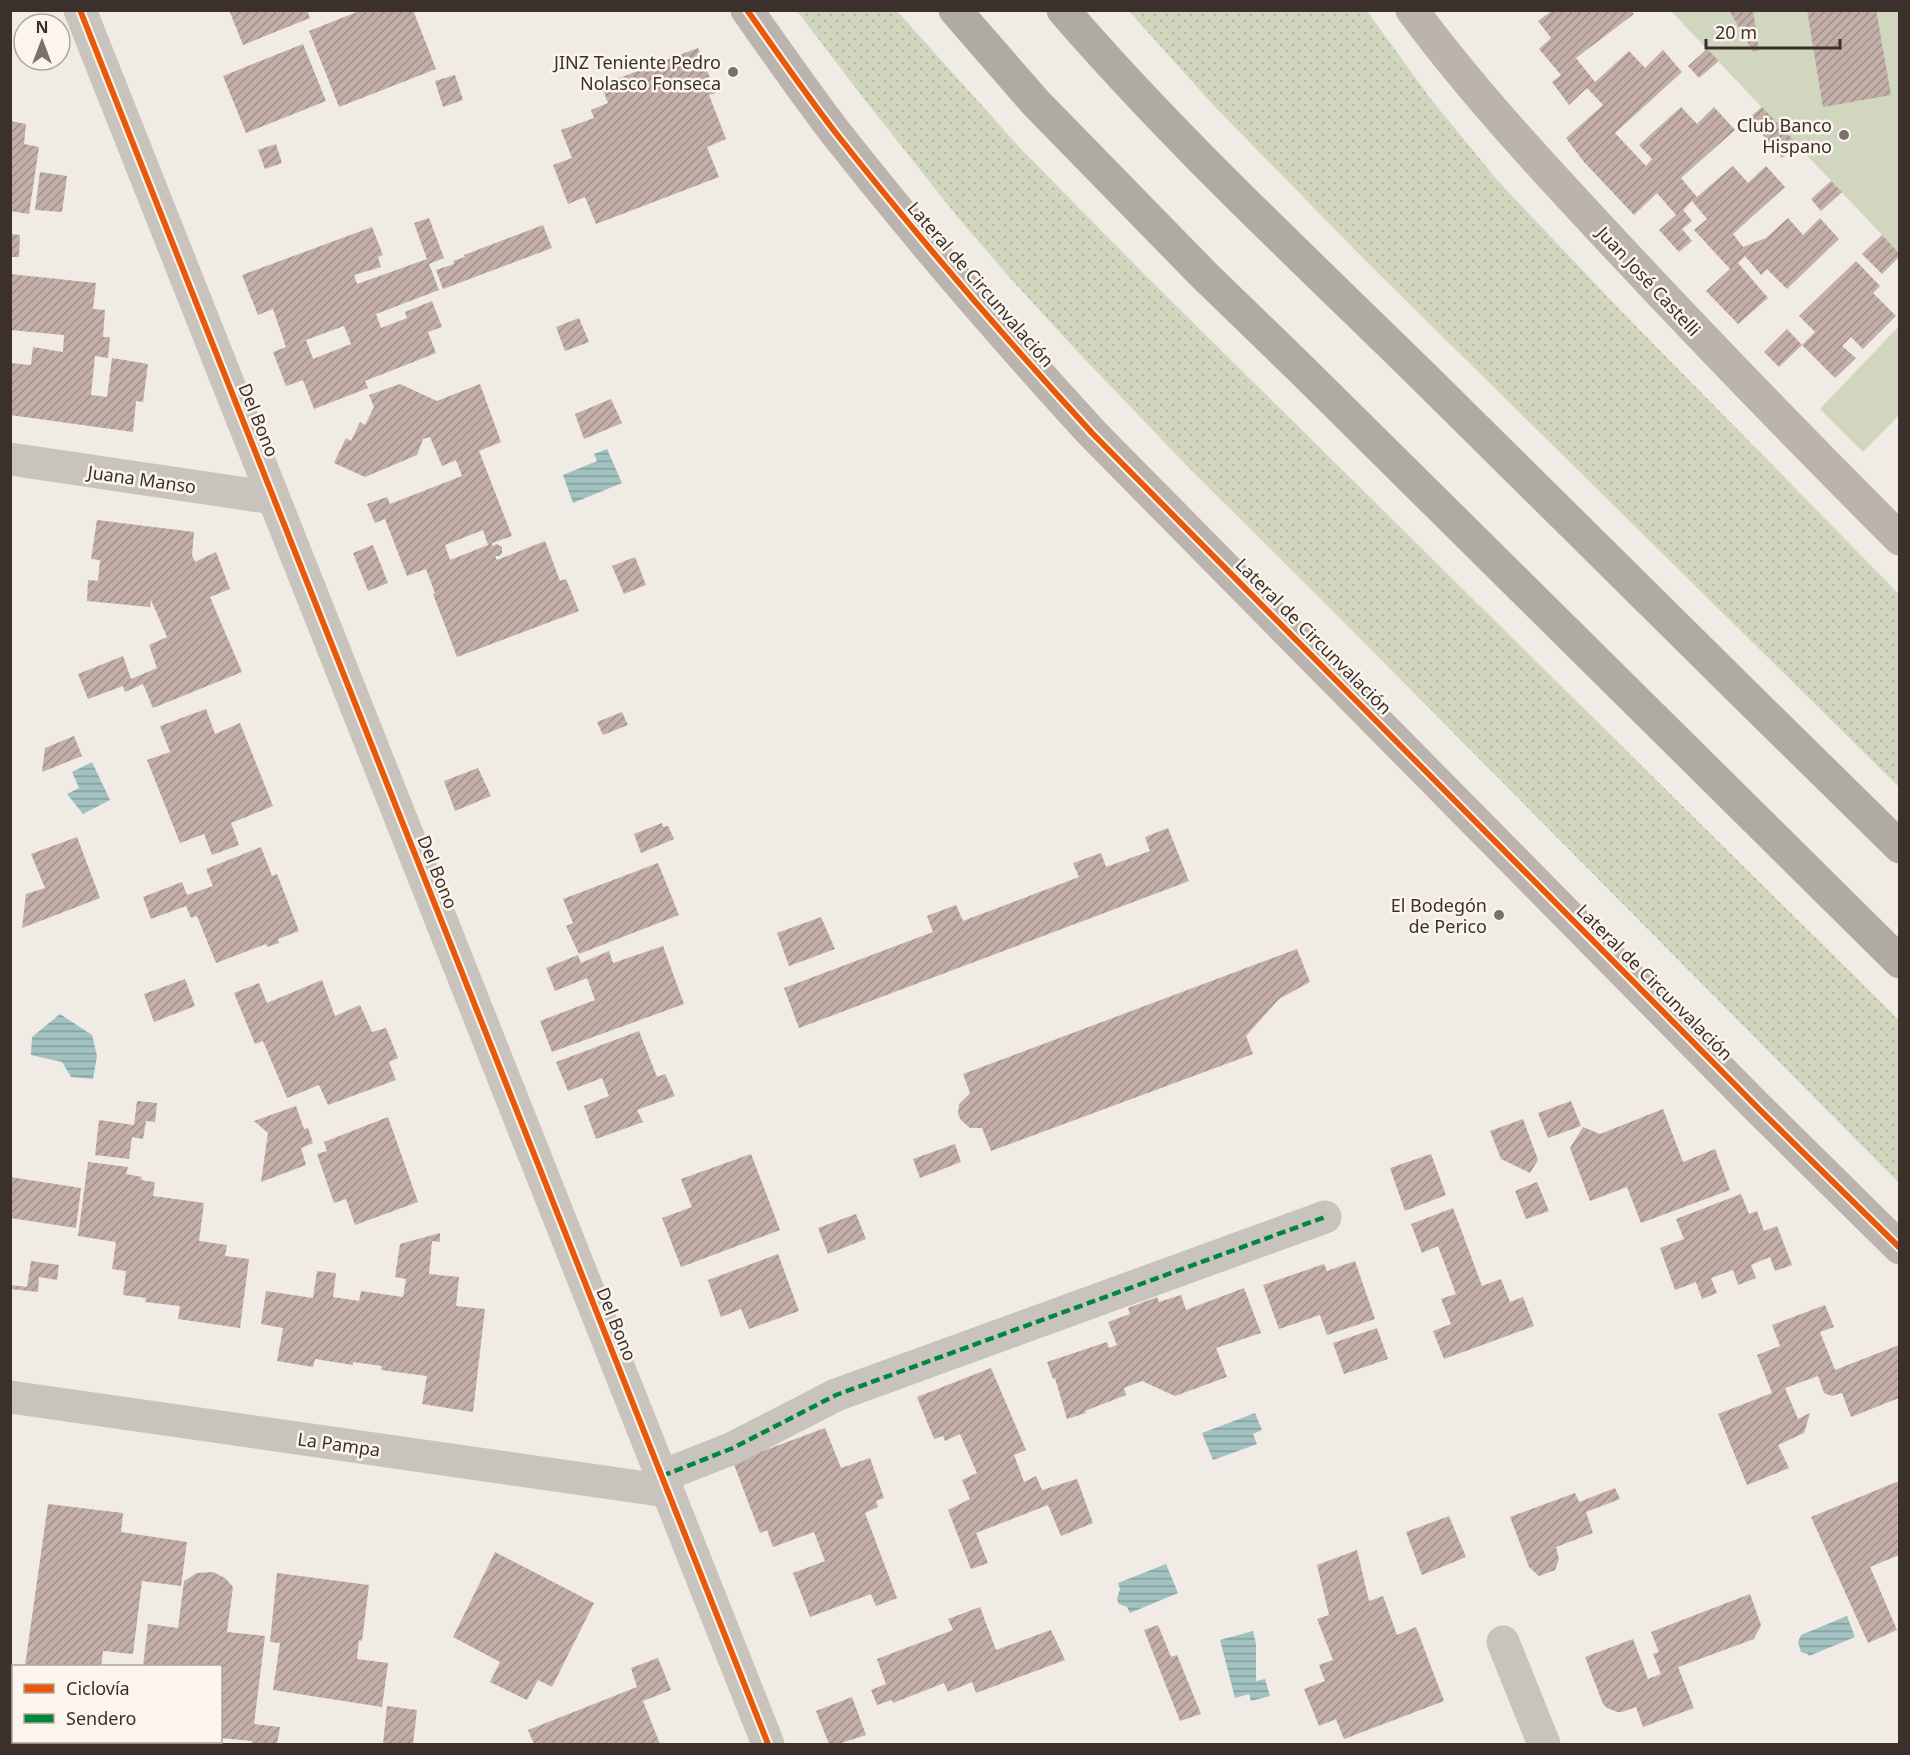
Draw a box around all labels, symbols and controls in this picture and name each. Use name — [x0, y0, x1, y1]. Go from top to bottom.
north arrow — [12, 12, 72, 72]
scale bar — [1706, 12, 1840, 50]
text: N — [35, 16, 49, 38]
text: 20 m — [1715, 20, 1757, 44]
place label: JINZ Teniente Pedro Nolasco Fonseca — [552, 50, 721, 95]
marker: JINZ Teniente Pedro Nolasco Fonseca — [726, 65, 740, 79]
place label: Club Banco Hispano — [1737, 113, 1832, 158]
marker: Club Banco Hispano — [1837, 128, 1851, 142]
street label: Lateral de Circunvalación — [902, 196, 1060, 372]
street label: Juan José Castelli — [1590, 219, 1706, 341]
street label: Del Bono — [233, 380, 285, 460]
street label: Juana Manso — [84, 459, 198, 498]
street label: Lateral de Circunvalación — [1231, 553, 1397, 719]
street label: Del Bono — [412, 832, 464, 912]
place label: El Bodegón de Perico — [1391, 893, 1487, 938]
street label: Lateral de Circunvalación — [1572, 899, 1738, 1065]
marker: El Bodegón de Perico — [1492, 908, 1506, 922]
street label: Del Bono — [591, 1284, 643, 1364]
street label: La Pampa — [296, 1426, 382, 1462]
legend — [12, 1665, 222, 1743]
text: Ciclovía — [66, 1676, 130, 1700]
text: Sendero — [66, 1706, 136, 1730]

